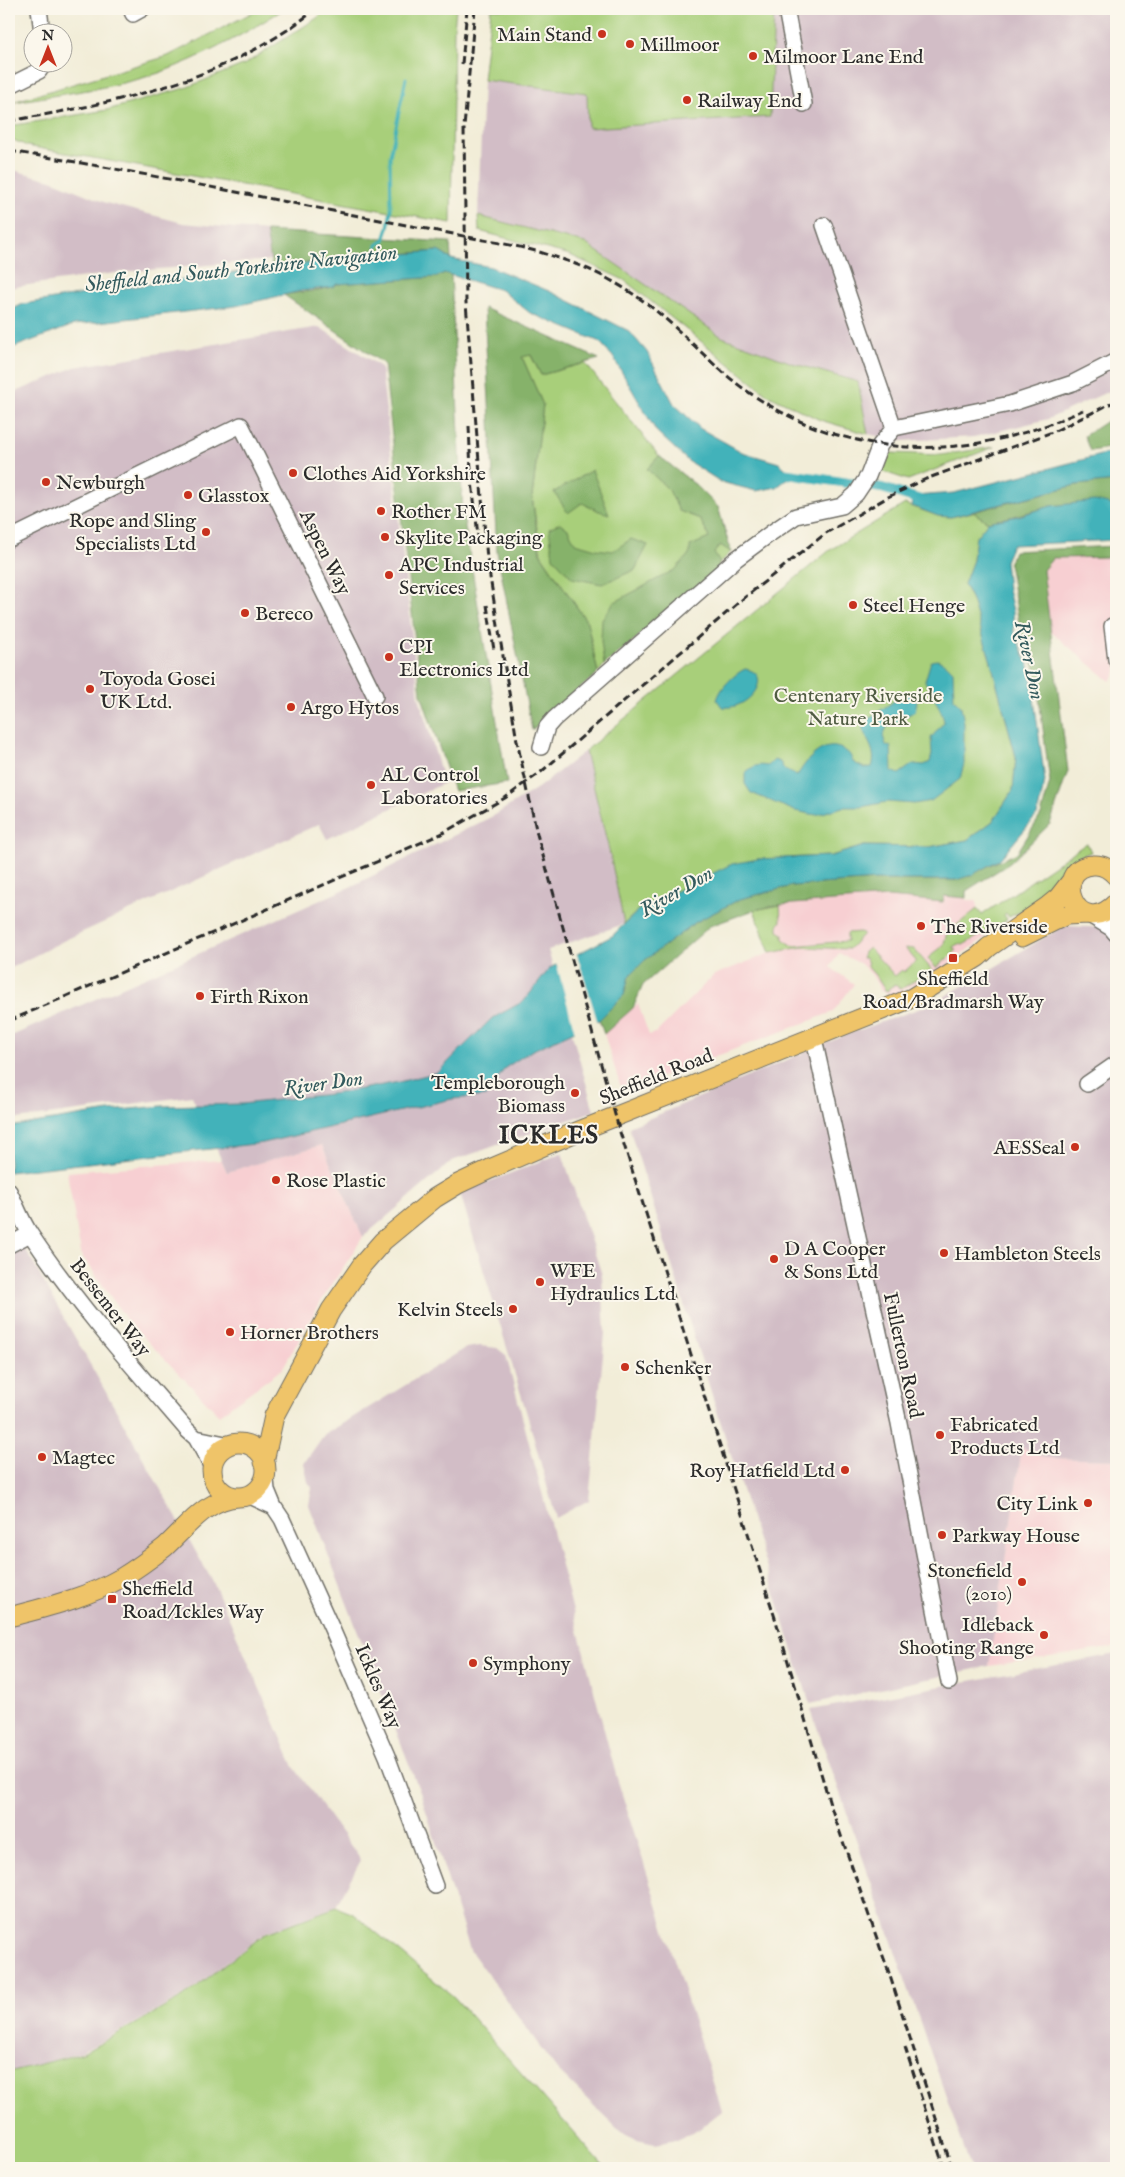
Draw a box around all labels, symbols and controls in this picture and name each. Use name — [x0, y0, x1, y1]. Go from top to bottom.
north arrow — [22, 22, 72, 72]
place label: Main Stand — [497, 23, 592, 48]
text: N — [41, 27, 54, 45]
marker: Main Stand — [596, 28, 608, 40]
place label: Millmoor — [640, 33, 720, 58]
marker: Millmoor — [624, 38, 636, 50]
place label: Milmoor Lane End — [763, 45, 924, 70]
marker: Milmoor Lane End — [747, 50, 759, 62]
place label: Railway End — [697, 89, 802, 114]
marker: Railway End — [681, 94, 693, 106]
water label: Sheffield and South Yorkshire Navigation — [84, 240, 399, 299]
place label: Clothes Aid Yorkshire — [303, 462, 486, 487]
marker: Clothes Aid Yorkshire — [287, 467, 299, 479]
place label: Newburgh — [56, 471, 145, 496]
marker: Newburgh — [40, 476, 52, 488]
place label: Glasstox — [198, 484, 269, 509]
marker: Glasstox — [182, 489, 194, 501]
place label: Rother FM — [391, 500, 487, 525]
street label: Aspen Way — [293, 505, 356, 599]
marker: Rother FM — [375, 505, 387, 517]
place label: Rope and Sling Specialists Ltd — [69, 509, 197, 557]
marker: Rope and Sling Specialists Ltd — [200, 526, 212, 538]
place label: Skylite Packaging — [395, 526, 544, 551]
marker: Skylite Packaging — [379, 531, 391, 543]
place label: APC Industrial Services — [398, 553, 524, 601]
marker: APC Industrial Services — [383, 569, 395, 581]
place label: Steel Henge — [863, 594, 965, 619]
marker: Steel Henge — [847, 599, 859, 611]
place label: Bereco — [255, 602, 314, 627]
marker: Bereco — [239, 607, 251, 619]
water label: River Don — [1007, 618, 1050, 702]
place label: CPI Electronics Ltd — [399, 635, 529, 683]
marker: CPI Electronics Ltd — [383, 651, 395, 663]
place label: Toyoda Gosei UK Ltd. — [100, 667, 216, 715]
marker: Toyoda Gosei UK Ltd. — [84, 683, 96, 695]
park label: Centenary Riverside Nature Park — [774, 684, 942, 732]
place label: Argo Hytos — [300, 696, 399, 721]
marker: Argo Hytos — [285, 701, 297, 713]
place label: AL Control Laboratories — [380, 763, 488, 811]
marker: AL Control Laboratories — [365, 779, 377, 791]
water label: River Don — [635, 860, 718, 924]
place label: The Riverside — [931, 915, 1048, 940]
marker: The Riverside — [915, 920, 927, 932]
marker: Sheffield Road/Bradmarsh Way — [947, 952, 959, 964]
place label: Sheffield Road/Bradmarsh Way — [862, 967, 1044, 1015]
place label: Firth Rixon — [210, 985, 309, 1010]
marker: Firth Rixon — [194, 990, 206, 1002]
street label: Sheffield Road — [596, 1043, 717, 1112]
water label: River Don — [281, 1066, 365, 1103]
place label: Templeborough Biomass — [431, 1071, 565, 1119]
marker: Templeborough Biomass — [569, 1087, 581, 1099]
district label: ICKLES — [499, 1120, 599, 1152]
place label: AESSeal — [993, 1136, 1066, 1161]
marker: AESSeal — [1069, 1141, 1081, 1153]
place label: Rose Plastic — [286, 1169, 386, 1194]
marker: Rose Plastic — [270, 1174, 282, 1186]
place label: D A Cooper & Sons Ltd — [784, 1237, 886, 1285]
place label: Hambleton Steels — [954, 1242, 1101, 1267]
marker: Hambleton Steels — [938, 1247, 950, 1259]
marker: D A Cooper & Sons Ltd — [768, 1253, 780, 1265]
street label: Bessemer Way — [64, 1254, 156, 1362]
place label: WFE Hydraulics Ltd — [550, 1259, 676, 1307]
marker: WFE Hydraulics Ltd — [534, 1276, 546, 1288]
street label: Fullerton Road — [877, 1290, 928, 1421]
place label: Kelvin Steels — [397, 1298, 503, 1323]
marker: Kelvin Steels — [507, 1303, 519, 1315]
place label: Horner Brothers — [240, 1321, 379, 1346]
marker: Horner Brothers — [224, 1326, 236, 1338]
place label: Schenker — [635, 1356, 712, 1381]
marker: Schenker — [619, 1361, 631, 1373]
place label: Fabricated Products Ltd — [950, 1413, 1060, 1461]
marker: Fabricated Products Ltd — [934, 1429, 946, 1441]
place label: Magtec — [52, 1446, 115, 1471]
marker: Magtec — [36, 1451, 48, 1463]
place label: Roy Hatfield Ltd — [689, 1459, 835, 1484]
marker: Roy Hatfield Ltd — [839, 1464, 851, 1476]
place label: City Link — [996, 1492, 1078, 1517]
marker: City Link — [1082, 1497, 1094, 1509]
place label: Parkway House — [952, 1524, 1080, 1549]
marker: Parkway House — [936, 1529, 948, 1541]
place label: Stonefield (2010) — [927, 1559, 1012, 1607]
marker: Stonefield (2010) — [1016, 1576, 1028, 1588]
place label: Sheffield Road/Ickles Way — [122, 1577, 264, 1625]
marker: Sheffield Road/Ickles Way — [106, 1593, 118, 1605]
place label: Idleback Shooting Range — [899, 1613, 1034, 1661]
marker: Idleback Shooting Range — [1038, 1629, 1050, 1641]
street label: Ickles Way — [349, 1640, 407, 1733]
place label: Symphony — [483, 1652, 571, 1677]
marker: Symphony — [467, 1657, 479, 1669]

